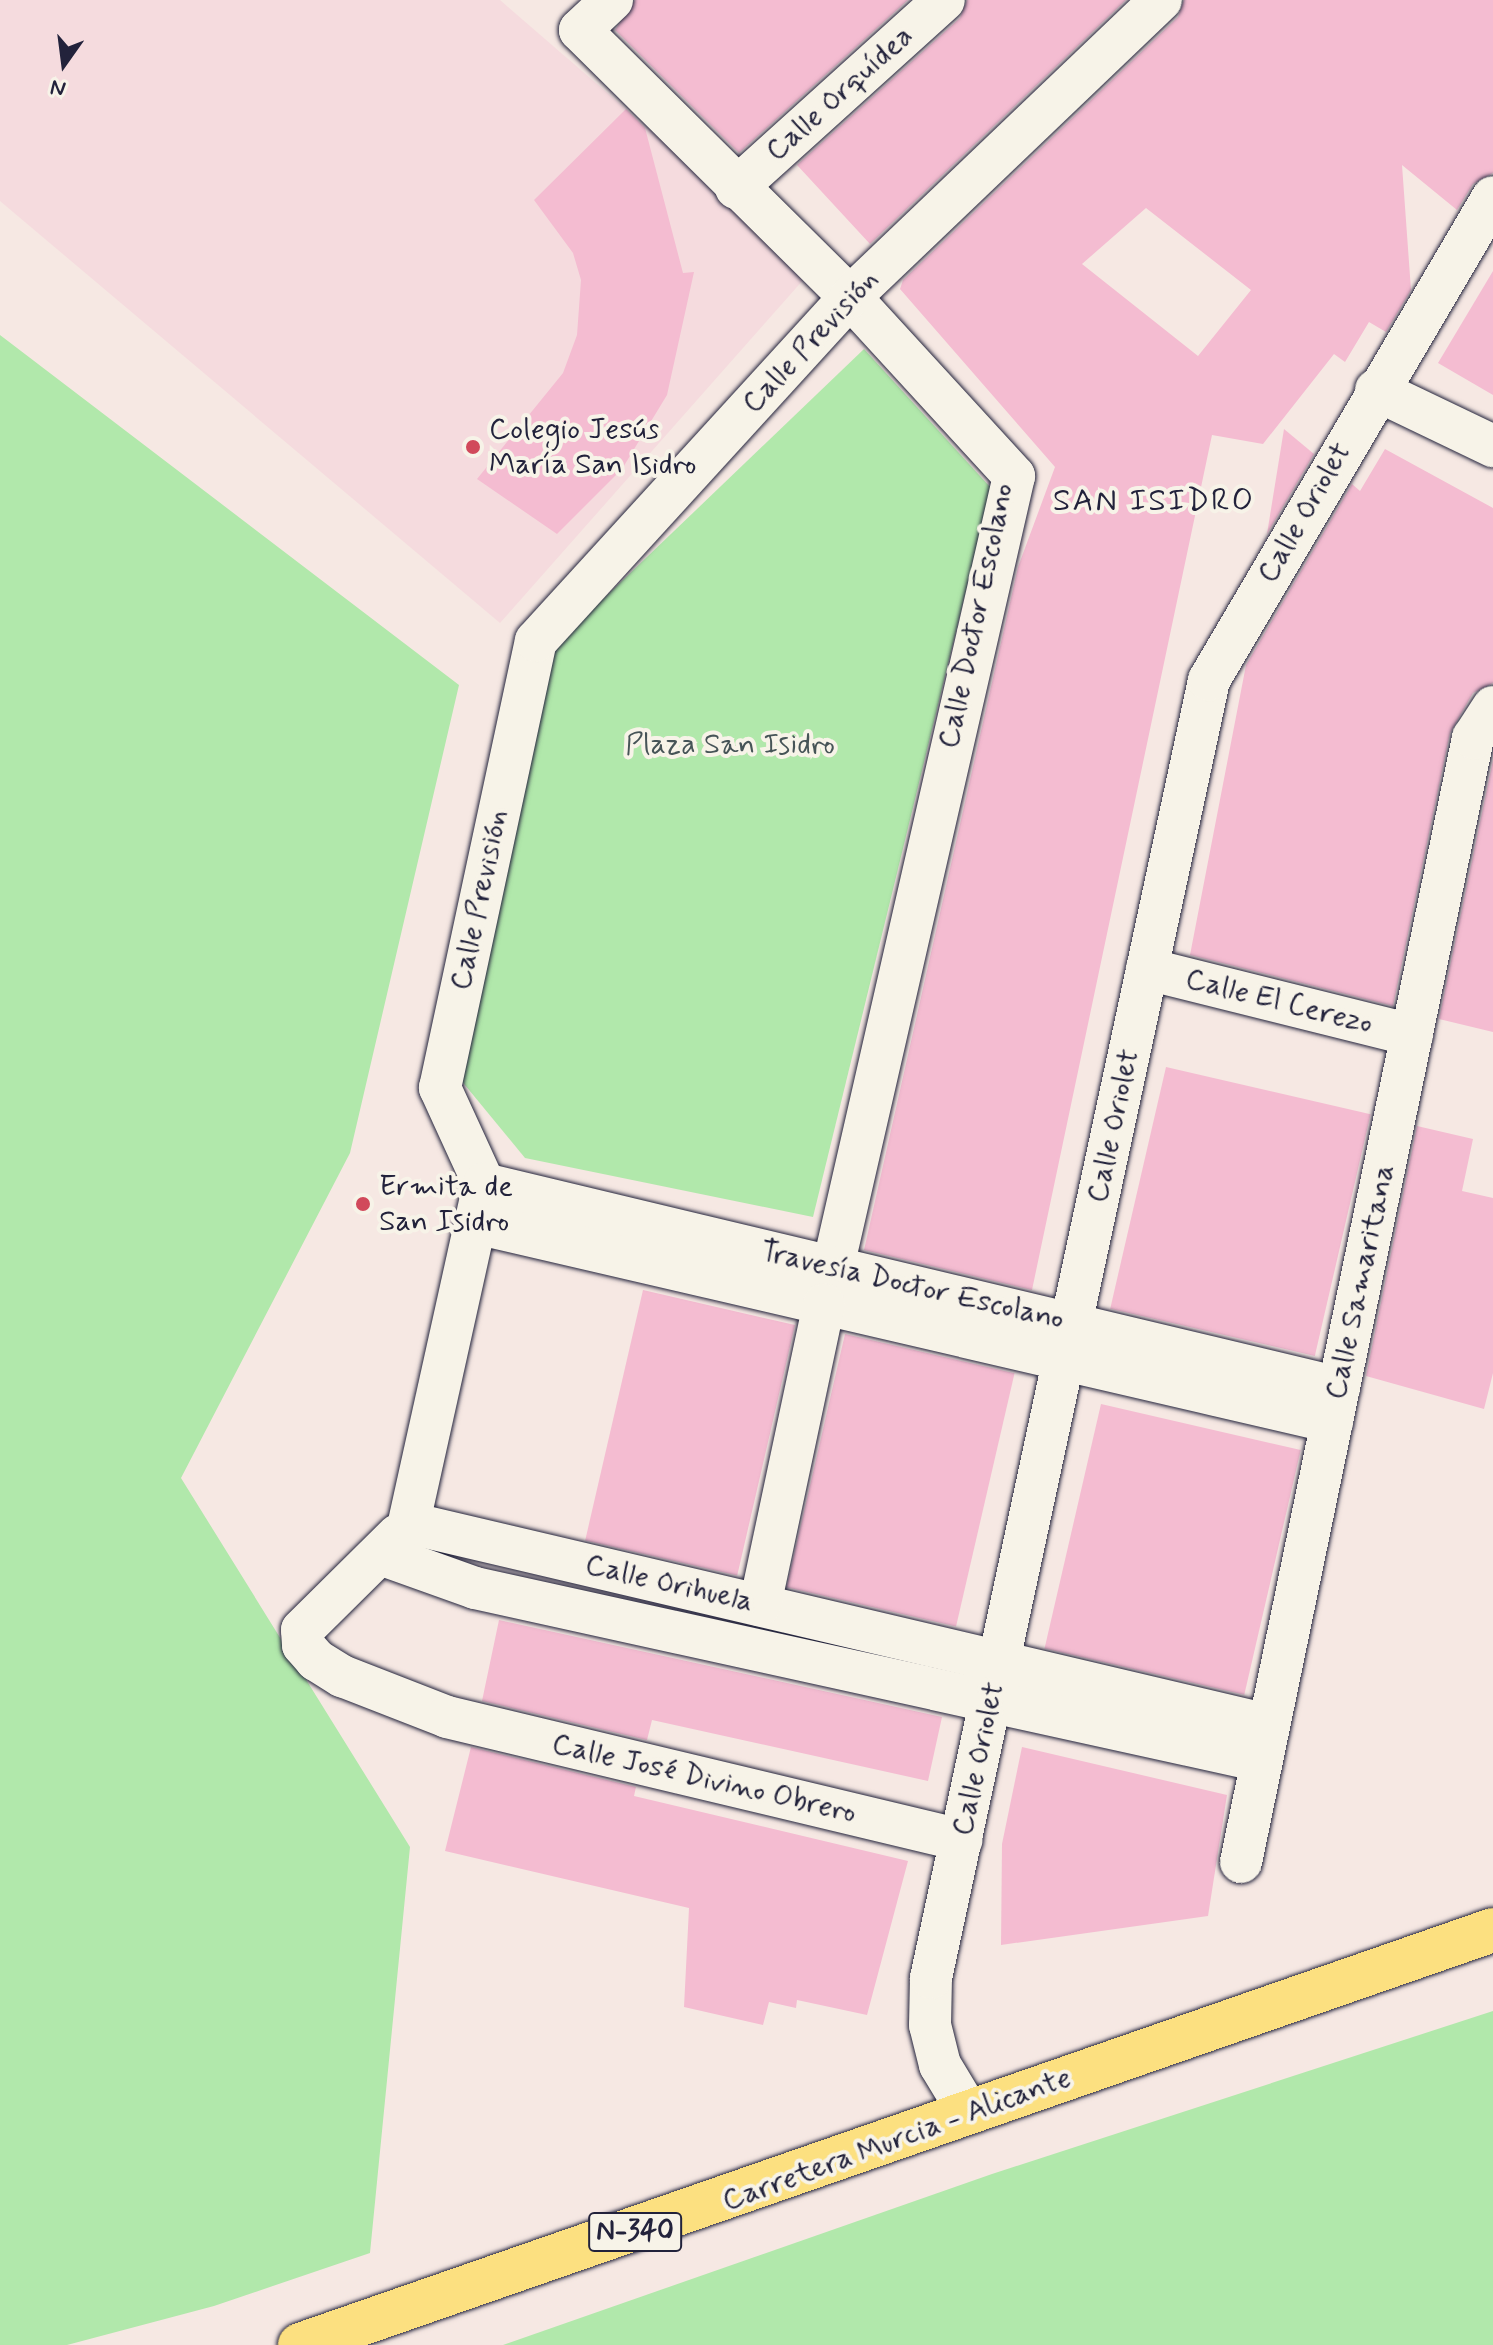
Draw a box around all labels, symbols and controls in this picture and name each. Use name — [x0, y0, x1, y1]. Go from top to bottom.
street label: Calle Orquídea — [760, 19, 920, 169]
north arrow — [24, 24, 104, 104]
text: N — [48, 72, 69, 103]
street label: Calle Previsión — [735, 262, 887, 422]
place label: Colegio Jesús María San Isidro — [489, 412, 707, 482]
street label: Calle Oriolet — [1250, 436, 1360, 590]
marker: Colegio Jesús María San Isidro — [464, 438, 482, 456]
street label: Calle Doctor Escolano — [931, 480, 1023, 752]
district label: SAN ISIDRO — [1052, 482, 1256, 520]
park label: Plaza San Isidro — [625, 727, 835, 763]
street label: Calle Previsión — [443, 806, 517, 994]
street label: Calle El Cerezo — [1180, 961, 1378, 1043]
street label: Calle Oriolet — [1080, 1045, 1148, 1207]
street label: Calle Samaritana — [1319, 1165, 1403, 1399]
place label: Ermita de San Isidro — [379, 1169, 513, 1240]
marker: Ermita de San Isidro — [354, 1195, 372, 1213]
street label: Travesía Doctor Escolano — [757, 1234, 1067, 1338]
street label: Calle Orihuela — [578, 1546, 760, 1622]
street label: Calle Oriolet — [945, 1678, 1013, 1840]
street label: Calle José Divino Obrero — [548, 1726, 860, 1832]
street label: Carretera Murcia - Alicante — [716, 2059, 1078, 2221]
road number: N-340 — [587, 2208, 683, 2256]

